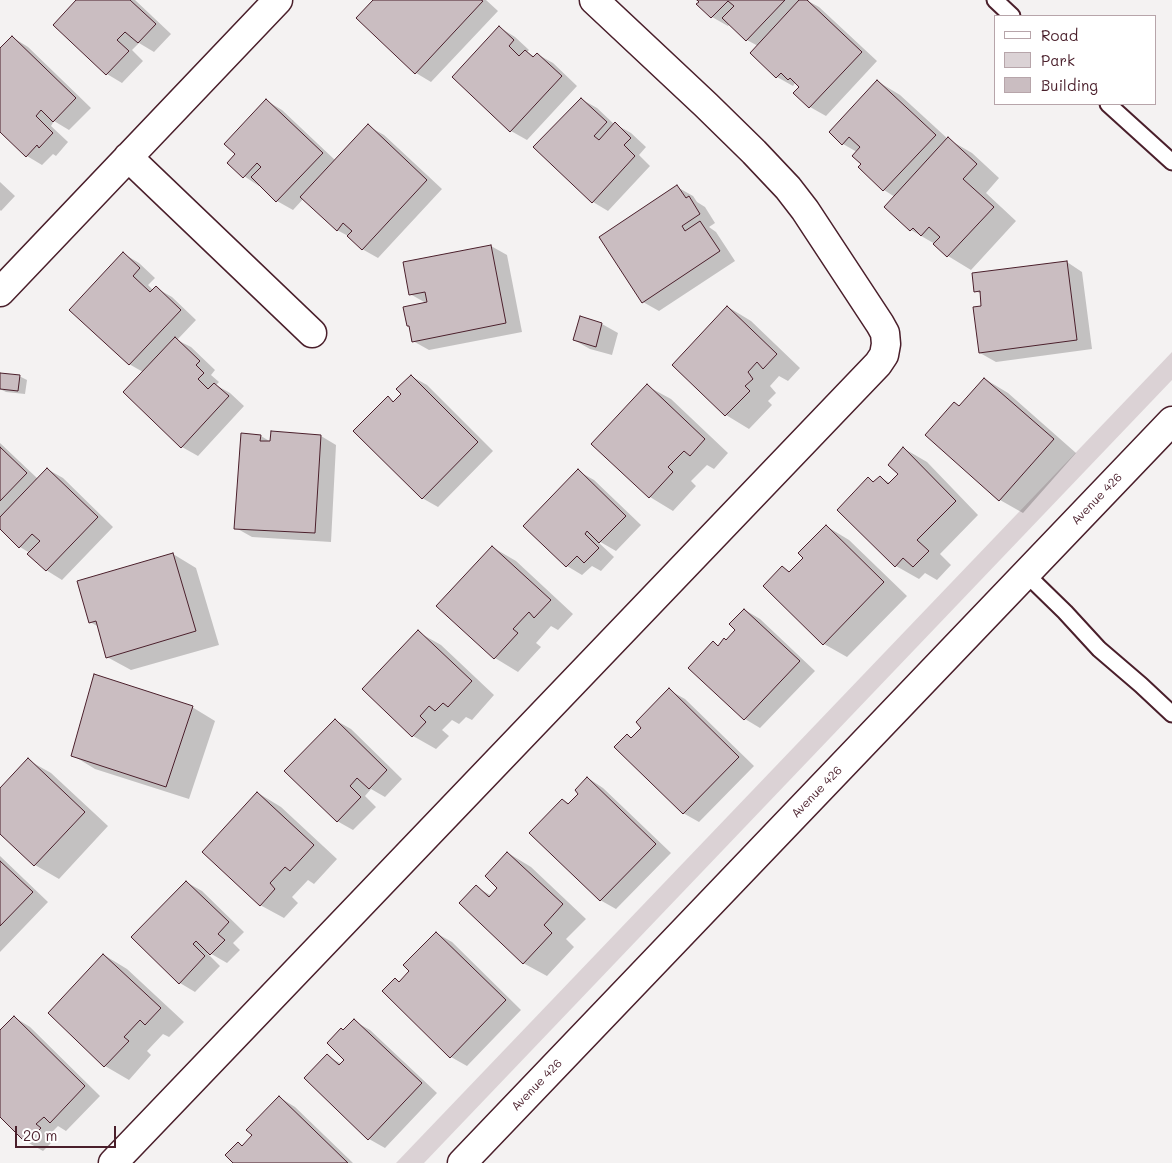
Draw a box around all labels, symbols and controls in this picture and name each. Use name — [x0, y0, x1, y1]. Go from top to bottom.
legend — [994, 15, 1157, 105]
text: Road — [1041, 25, 1078, 45]
text: Park — [1041, 50, 1075, 70]
text: Building — [1041, 75, 1098, 95]
street label: Avenue 426 — [1069, 470, 1125, 528]
street label: Avenue 426 — [789, 763, 845, 821]
street label: Avenue 426 — [509, 1056, 565, 1114]
scale bar — [18, 1116, 119, 1148]
text: 20 m — [23, 1125, 57, 1145]

